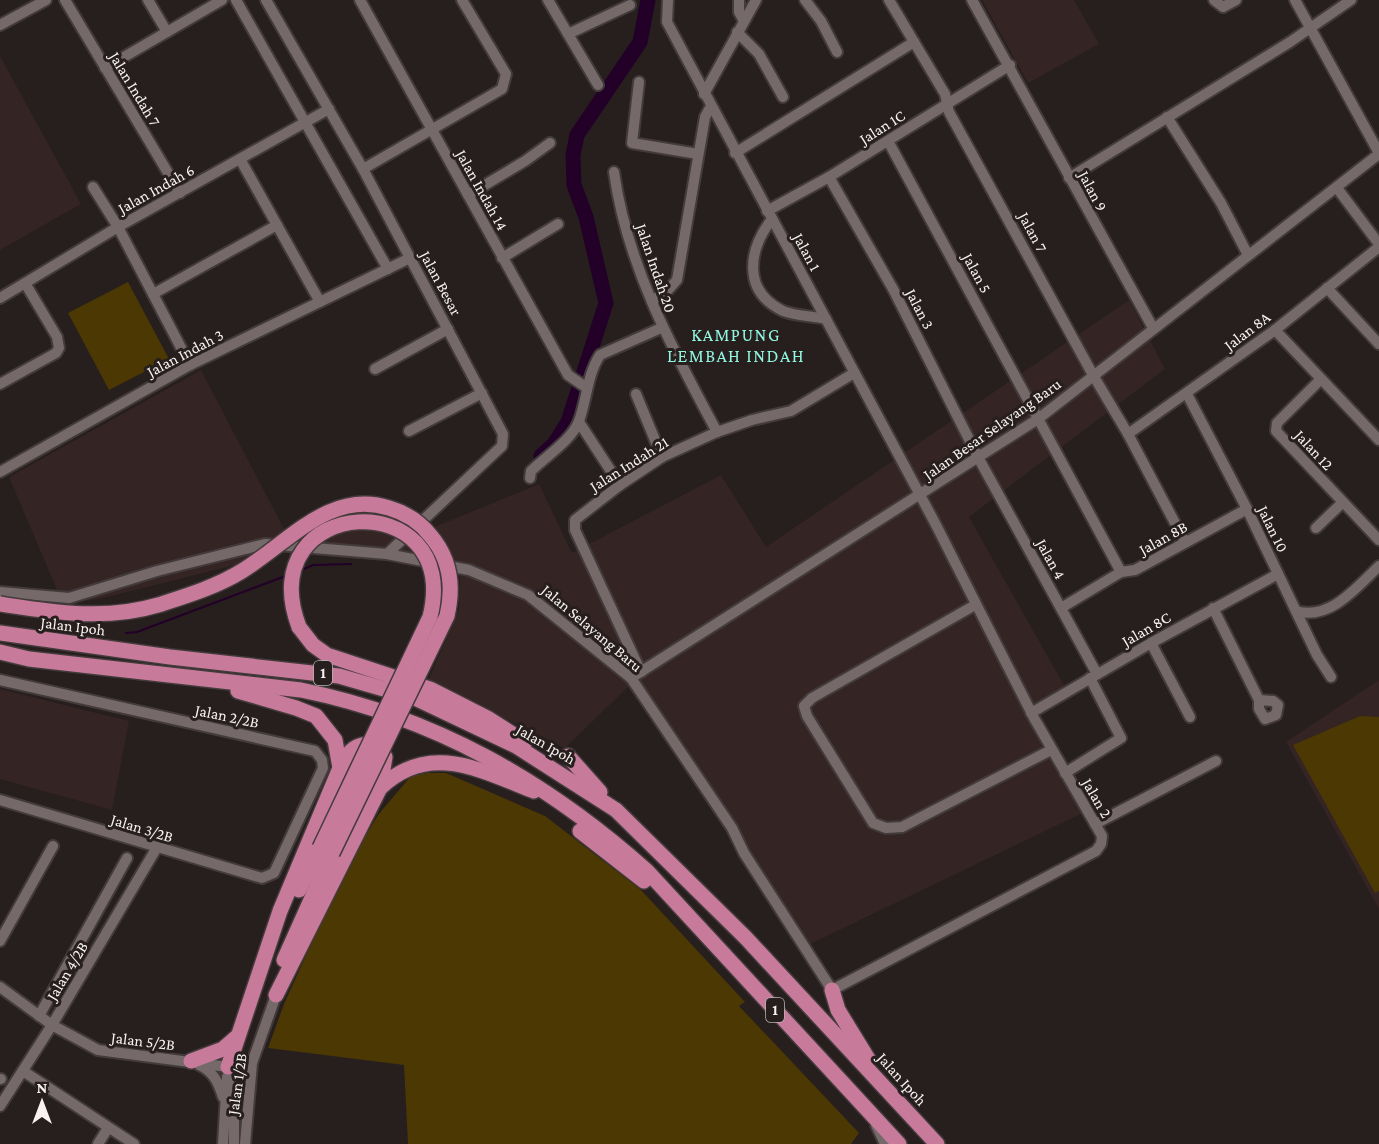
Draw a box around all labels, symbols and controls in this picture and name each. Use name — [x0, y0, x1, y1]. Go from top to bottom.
street label: Jalan Indah 7 — [104, 47, 164, 130]
street label: Jalan 1C — [855, 107, 908, 149]
street label: Jalan Indah 14 — [451, 145, 511, 234]
street label: Jalan Indah 6 — [113, 161, 197, 219]
street label: Jalan 9 — [1073, 166, 1111, 215]
street label: Jalan 7 — [1014, 207, 1051, 256]
street label: Jalan Indah 20 — [631, 219, 679, 315]
street label: Jalan 1 — [788, 228, 824, 274]
street label: Jalan Besar — [415, 246, 465, 319]
street label: Jalan 5 — [958, 248, 995, 296]
street label: Jalan 3 — [901, 284, 937, 332]
street label: Jalan 8A — [1219, 308, 1275, 356]
district label: KAMPUNG LEMBAH INDAH — [667, 325, 805, 366]
street label: Jalan Indah 3 — [142, 326, 226, 382]
street label: Jalan Besar Selayang Baru — [918, 375, 1065, 485]
street label: Jalan 12 — [1289, 425, 1337, 474]
street label: Jalan Indah 21 — [585, 433, 672, 497]
street label: Jalan 10 — [1253, 501, 1292, 556]
street label: Jalan 8B — [1134, 518, 1191, 560]
street label: Jalan 4 — [1031, 534, 1069, 583]
street label: Jalan Selayang Baru — [536, 580, 646, 676]
street label: Jalan 8C — [1117, 608, 1174, 652]
street label: Jalan Ipoh — [38, 613, 107, 639]
road number: 1 — [314, 661, 332, 685]
street label: Jalan 2/2B — [191, 701, 261, 732]
street label: Jalan Ipoh — [511, 719, 579, 769]
street label: Jalan 2 — [1077, 773, 1115, 822]
street label: Jalan 3/2B — [107, 810, 175, 847]
street label: Jalan 4/2B — [42, 938, 92, 1006]
road number: 1 — [766, 998, 784, 1022]
street label: Jalan 5/2B — [108, 1028, 176, 1054]
street label: Jalan Ipoh — [872, 1048, 930, 1110]
street label: Jalan 1/2B — [224, 1052, 251, 1118]
north arrow — [12, 1072, 72, 1132]
text: N — [37, 1079, 48, 1096]

